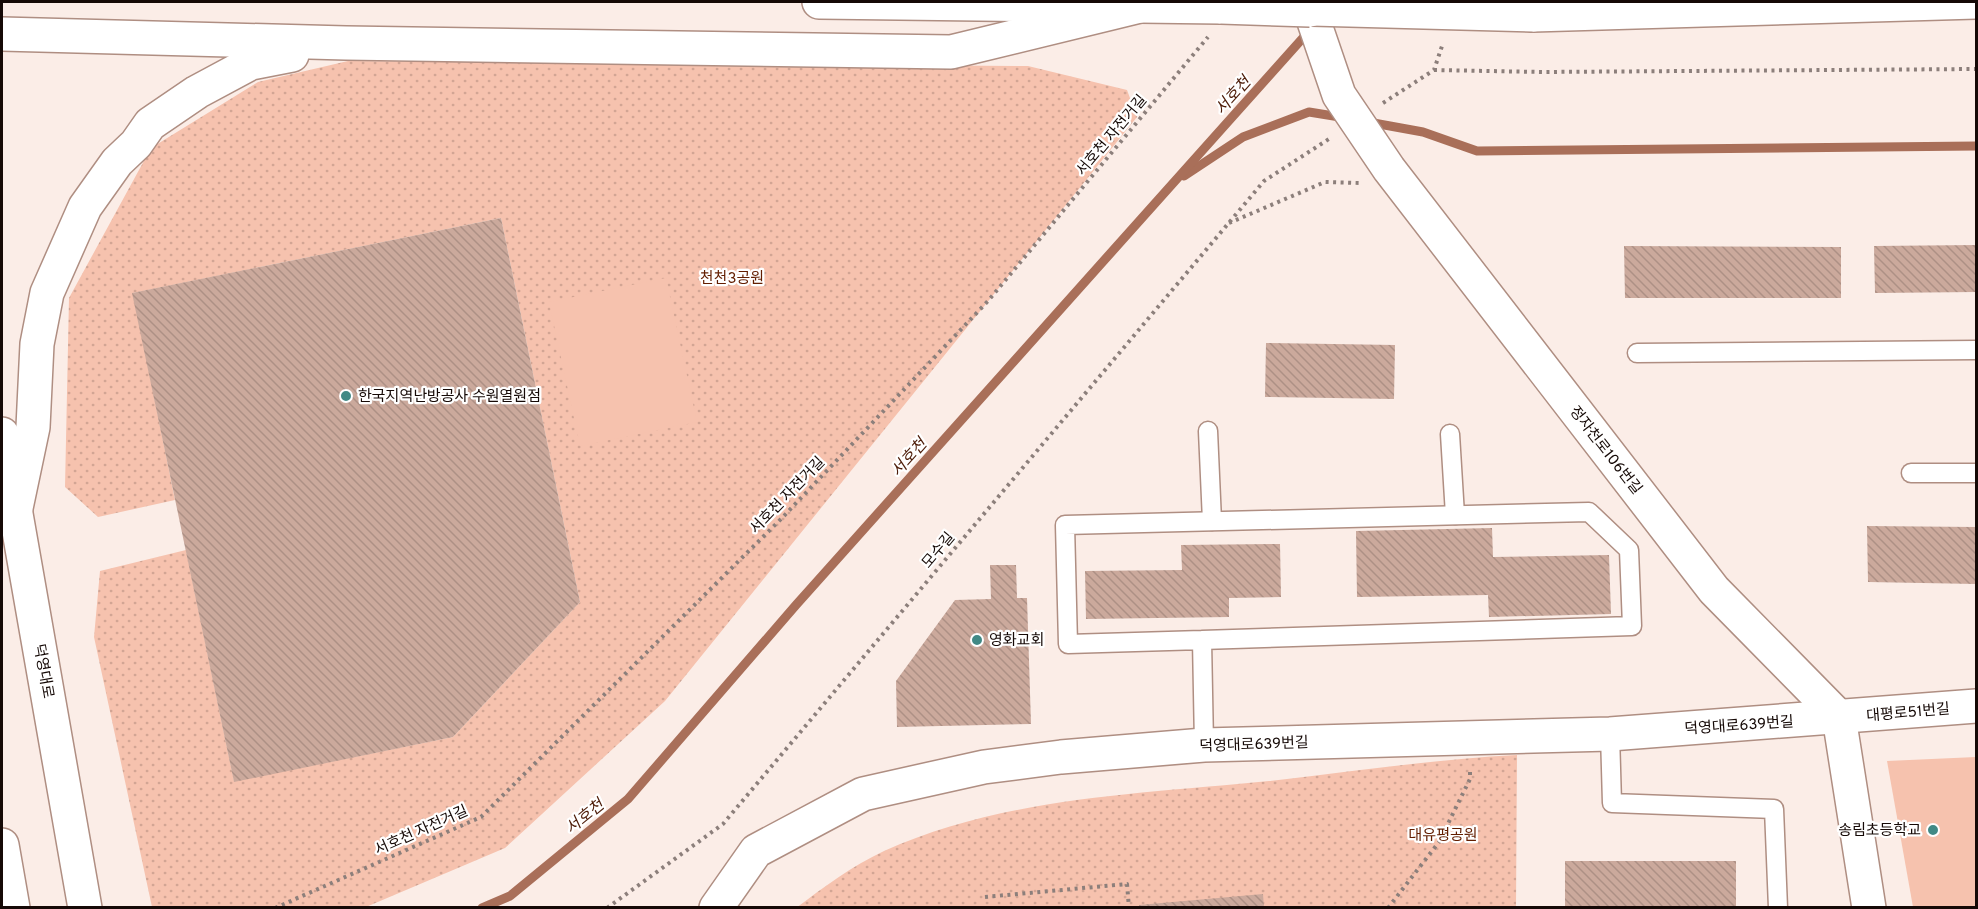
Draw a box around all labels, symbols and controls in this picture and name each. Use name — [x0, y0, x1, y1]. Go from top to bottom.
water label: 서호천 — [1211, 72, 1257, 119]
street label: 서호천 자전거길 — [1072, 91, 1152, 180]
park label: 천천3공원 — [700, 269, 764, 289]
place label: 한국지역난방공사 수원열원점 — [358, 388, 541, 407]
marker: 한국지역난방공사 수원열원점 — [339, 389, 353, 403]
street label: 정자천로106번길 — [1564, 402, 1646, 499]
water label: 서호천 — [887, 434, 933, 481]
street label: 서호천 자전거길 — [746, 453, 830, 539]
street label: 모수길 — [919, 529, 960, 573]
place label: 영화교회 — [989, 632, 1044, 651]
marker: 영화교회 — [970, 633, 984, 647]
street label: 덕영대로 — [28, 642, 57, 700]
street label: 대평로51번길 — [1866, 700, 1951, 727]
street label: 덕영대로639번길 — [1684, 713, 1794, 740]
street label: 덕영대로639번길 — [1199, 734, 1309, 757]
water label: 서호천 — [562, 794, 610, 839]
street label: 서호천 자전거길 — [372, 801, 471, 860]
place label: 송림초등학교 — [1838, 821, 1921, 841]
marker: 송림초등학교 — [1926, 823, 1940, 837]
park label: 대유평공원 — [1408, 827, 1478, 846]

